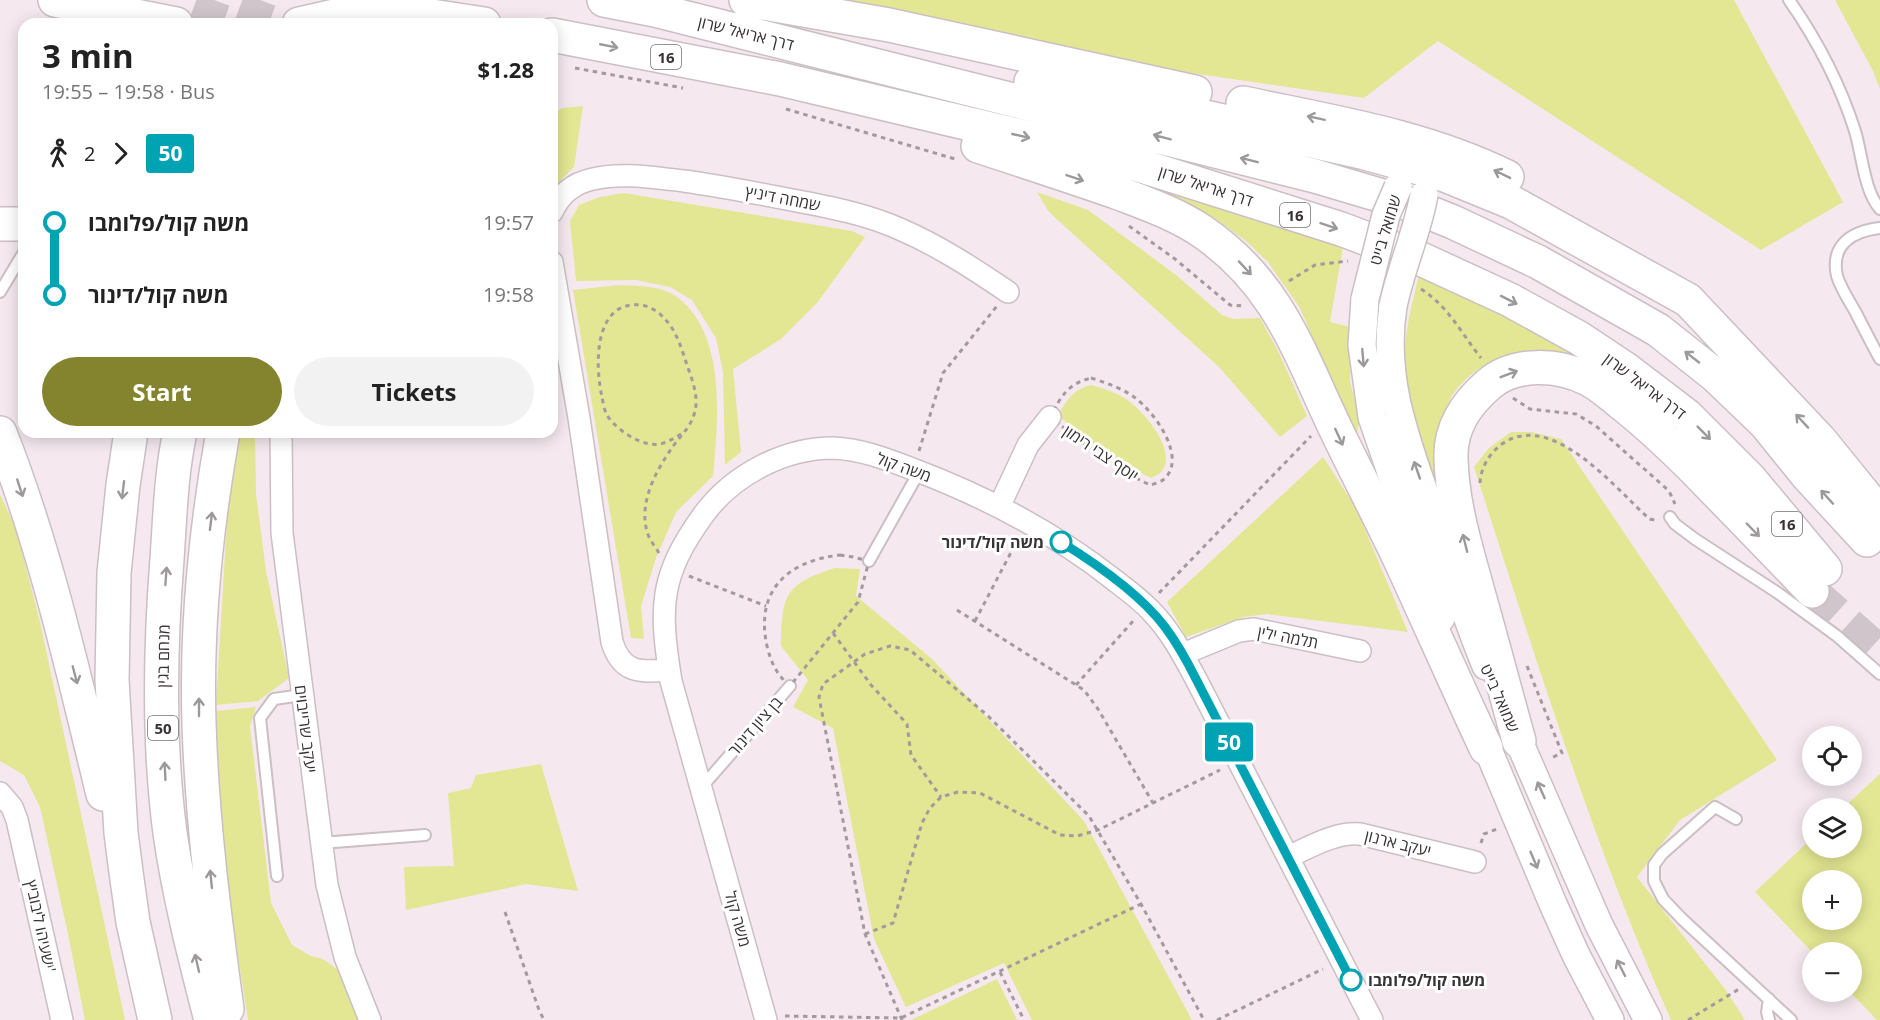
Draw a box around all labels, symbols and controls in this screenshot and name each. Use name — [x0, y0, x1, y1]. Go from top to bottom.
street label: דרך אריאל שרון — [696, 10, 796, 56]
text: 3 min — [42, 33, 134, 78]
one-way arrow — [599, 41, 619, 52]
road number: 16 — [651, 45, 681, 69]
text: $1.28 — [477, 54, 534, 84]
text: 19:55 – 19:58 · Bus — [42, 78, 215, 105]
one-way arrow — [1306, 112, 1326, 123]
one-way arrow — [1011, 131, 1030, 143]
one-way arrow — [1152, 131, 1171, 143]
icon: walk — [42, 137, 75, 170]
icon: forward — [104, 137, 137, 170]
text: 50 — [158, 139, 182, 167]
text: 2 — [84, 140, 95, 167]
one-way arrow — [1240, 153, 1259, 165]
street label: דרך אריאל שרון — [1156, 160, 1256, 212]
one-way arrow — [1493, 168, 1511, 179]
one-way arrow — [1065, 173, 1084, 184]
street label: שמחה דיניץ — [744, 180, 822, 216]
street label: שמואל בייט — [1364, 192, 1406, 268]
road number: 16 — [1280, 203, 1310, 227]
text: משה קול/פלומבו — [88, 207, 249, 237]
text: 19:57 — [483, 209, 534, 236]
one-way arrow — [1319, 221, 1338, 232]
one-way arrow — [1238, 260, 1252, 275]
text: משה קול/דינור — [88, 279, 229, 309]
text: 19:58 — [483, 281, 534, 308]
one-way arrow — [1500, 295, 1518, 306]
one-way arrow — [1358, 347, 1369, 367]
street label: דרך אריאל שרון — [1599, 348, 1691, 424]
one-way arrow — [1684, 351, 1700, 364]
button: Start — [42, 357, 282, 426]
button: Tickets — [294, 357, 534, 426]
one-way arrow — [1499, 368, 1518, 379]
one-way arrow — [1795, 414, 1809, 429]
street label: יוסף צבי רימון — [1059, 420, 1143, 486]
one-way arrow — [1697, 426, 1712, 441]
one-way arrow — [1334, 428, 1346, 446]
street label: משה קול — [874, 447, 934, 487]
one-way arrow — [1410, 461, 1421, 480]
one-way arrow — [16, 478, 27, 497]
one-way arrow — [117, 479, 128, 499]
one-way arrow — [1820, 490, 1834, 505]
one-way arrow — [205, 512, 216, 532]
road number: 16 — [1772, 512, 1802, 536]
one-way arrow — [1746, 522, 1760, 537]
place label: משה קול/דינור — [942, 531, 1044, 553]
marker: משה קול/דינור — [1050, 531, 1072, 553]
one-way arrow — [1458, 533, 1470, 552]
one-way arrow — [160, 567, 171, 587]
street label: תלמה ילין — [1256, 620, 1320, 654]
street label: מנחם בגין — [151, 624, 175, 688]
street label: שמואל בייט — [1475, 660, 1525, 736]
one-way arrow — [69, 665, 81, 684]
street label: יעקב שרייבוים — [290, 684, 322, 774]
street label: בן ציון דינור — [723, 691, 787, 760]
one-way arrow — [193, 697, 205, 717]
road number: 50 — [148, 716, 178, 740]
line badge: 50 — [1202, 722, 1256, 762]
map controls — [1802, 726, 1862, 1002]
button: locate — [1802, 726, 1862, 786]
text: 50 — [1217, 728, 1241, 756]
one-way arrow — [159, 762, 170, 782]
one-way arrow — [1535, 782, 1547, 800]
button: layers — [1802, 798, 1862, 858]
street label: יעקב ארנון — [1363, 824, 1433, 862]
one-way arrow — [1529, 850, 1540, 868]
one-way arrow — [205, 869, 216, 889]
button: + — [1802, 870, 1862, 930]
street label: ישעיהו ליבוביץ' — [20, 878, 62, 974]
street label: משה קול — [720, 889, 756, 949]
button: − — [1802, 942, 1862, 1002]
one-way arrow — [190, 954, 202, 973]
one-way arrow — [1615, 960, 1626, 978]
marker: משה קול/פלומבו — [1340, 969, 1362, 991]
place label: משה קול/פלומבו — [1368, 969, 1485, 991]

